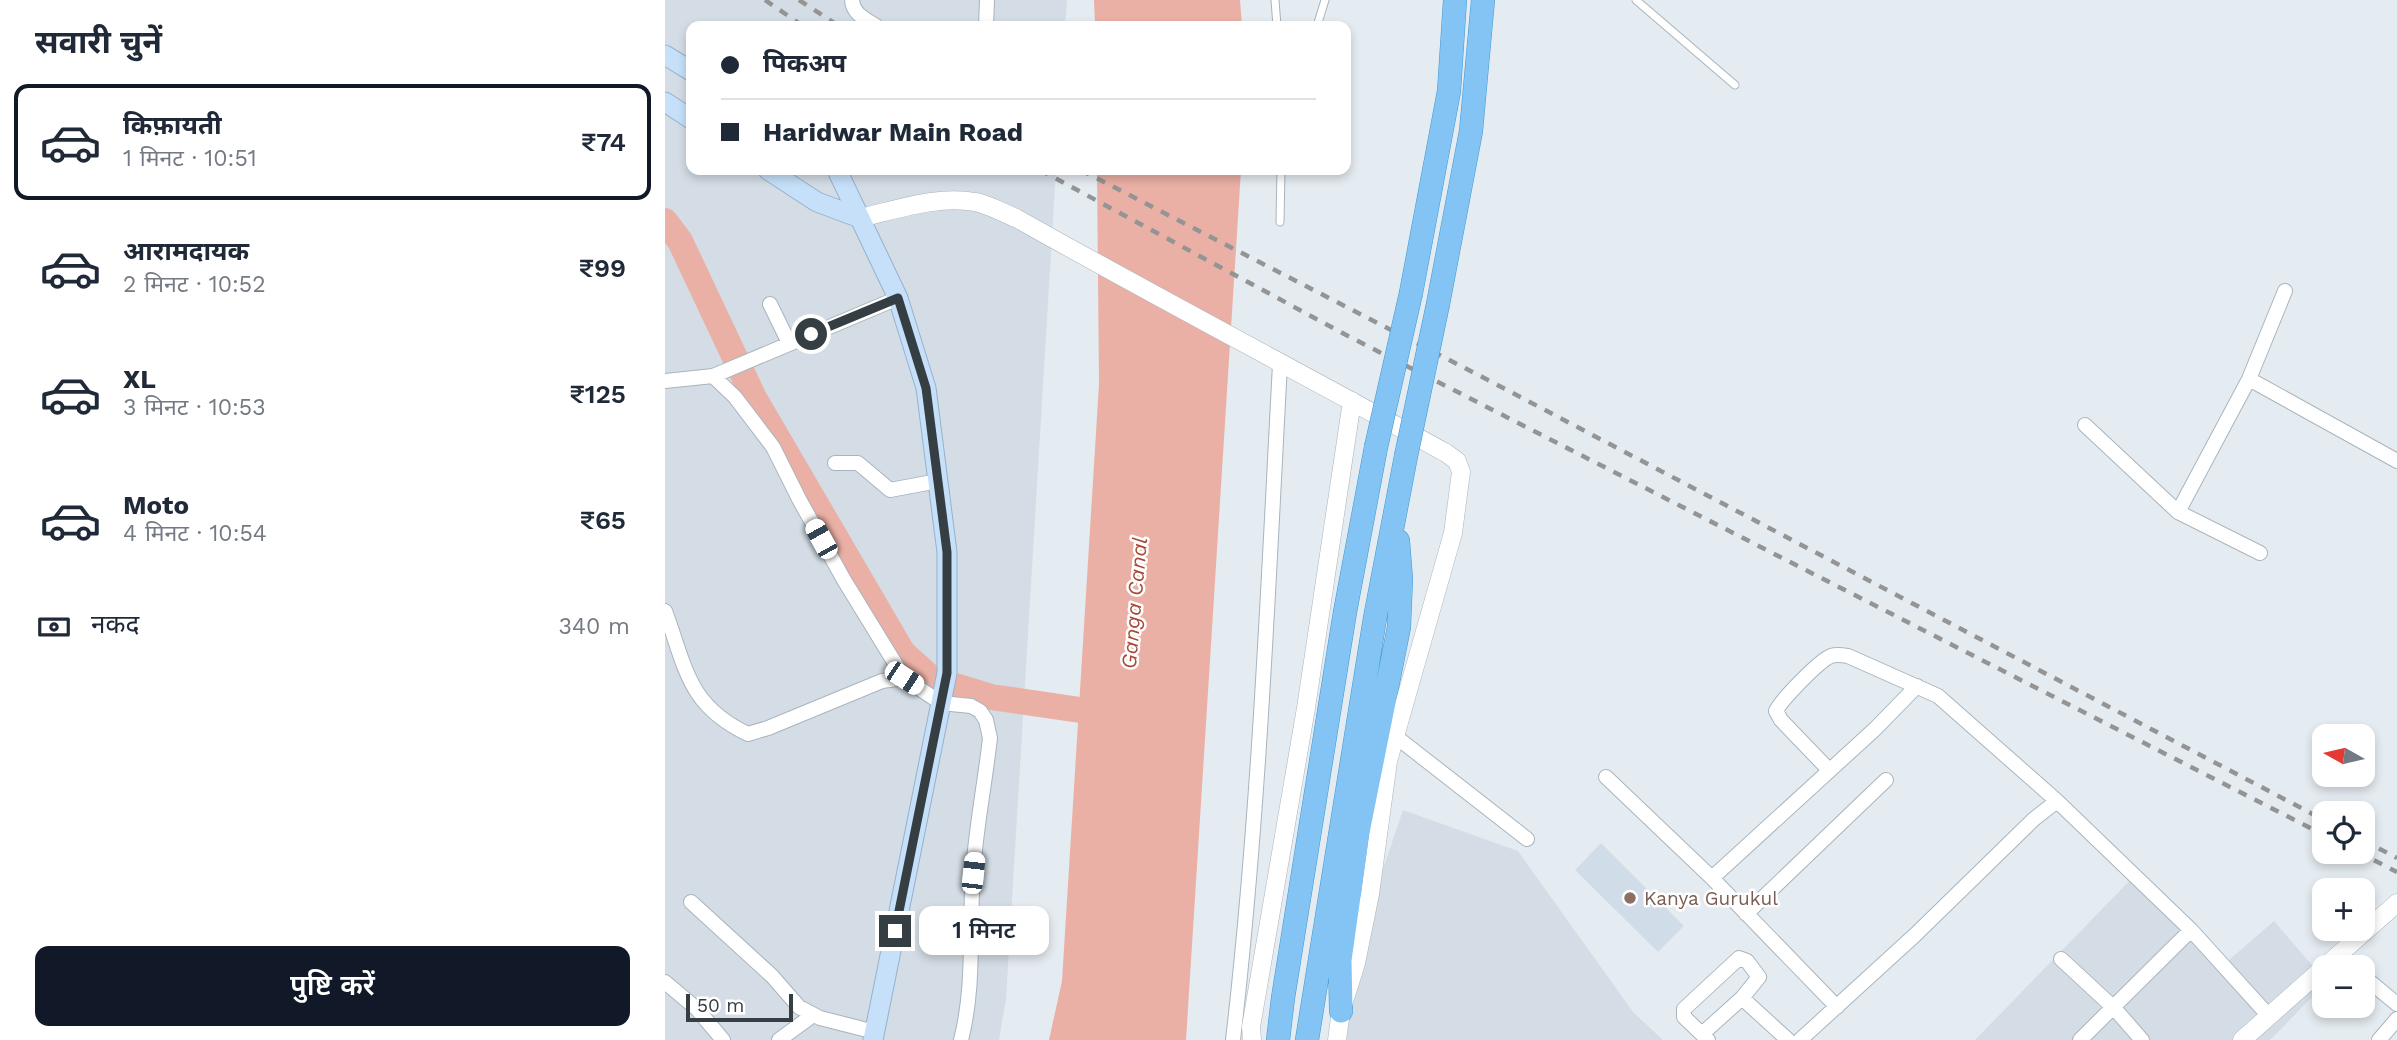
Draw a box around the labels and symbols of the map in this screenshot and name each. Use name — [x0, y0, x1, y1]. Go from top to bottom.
route start — [795, 318, 827, 350]
car — [802, 516, 841, 562]
water label: Ganga Canal — [1116, 536, 1152, 670]
car — [881, 658, 928, 698]
north arrow — [2312, 724, 2375, 788]
car — [961, 851, 986, 895]
place label: Kanya Gurukul — [1644, 887, 1778, 910]
marker: Kanya Gurukul — [1622, 890, 1638, 906]
callout: 1 मिनट — [919, 906, 1049, 956]
route end — [879, 915, 911, 947]
scale bar — [686, 991, 793, 1023]

